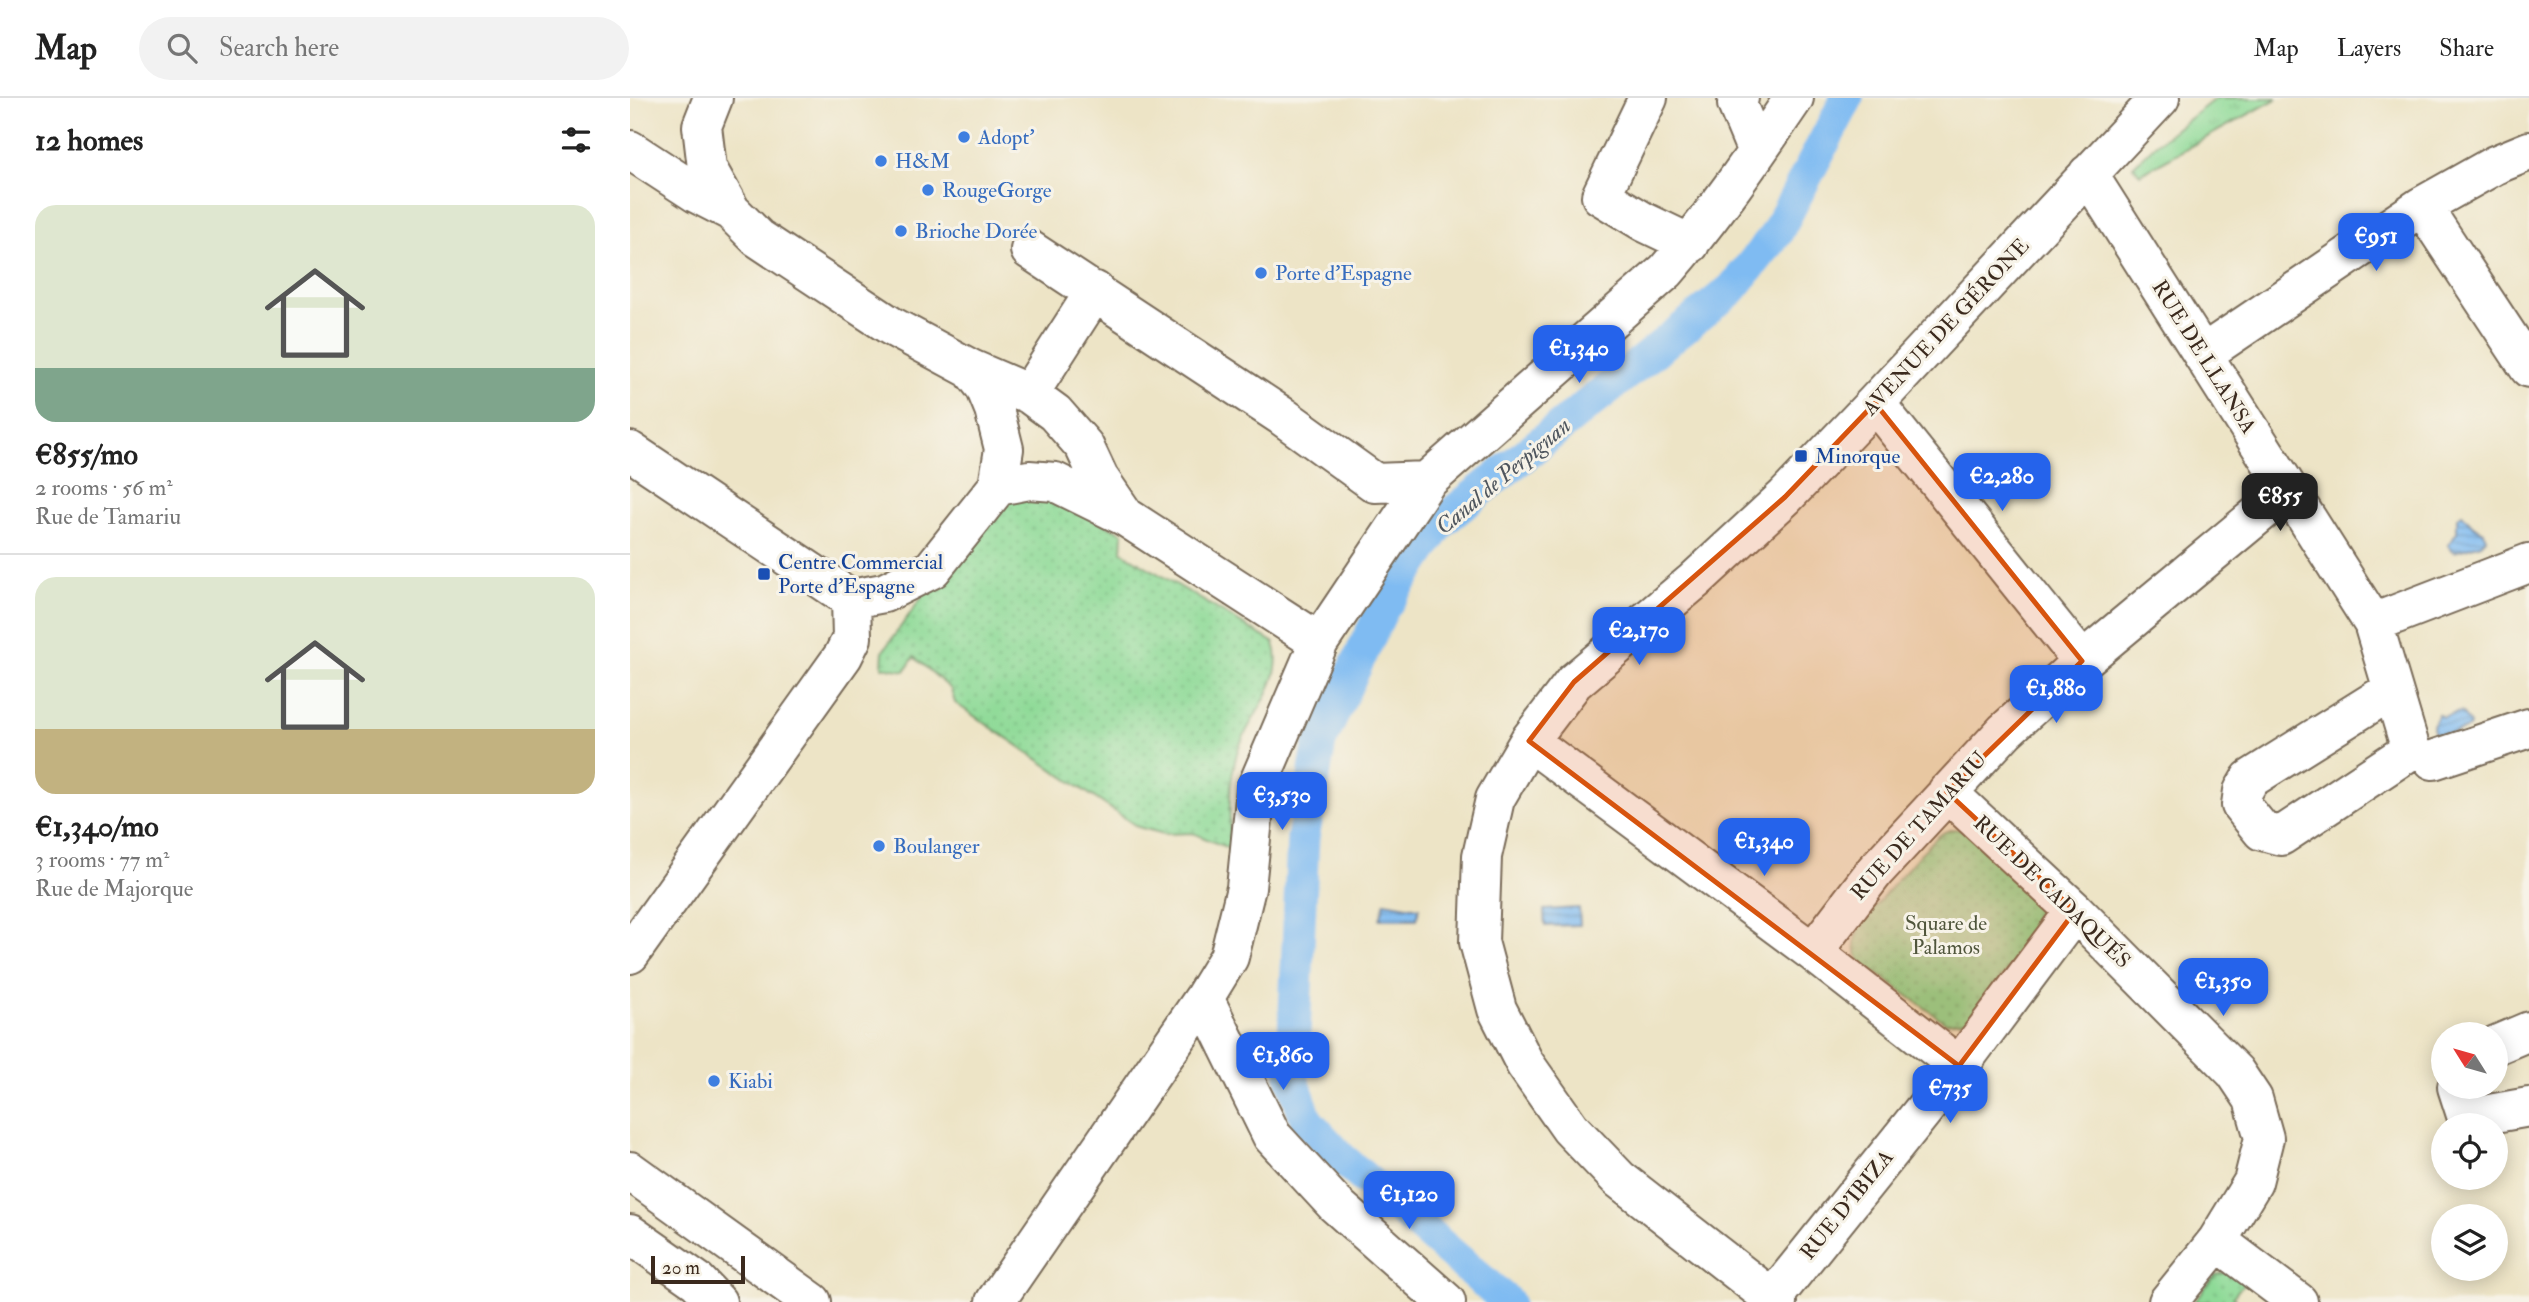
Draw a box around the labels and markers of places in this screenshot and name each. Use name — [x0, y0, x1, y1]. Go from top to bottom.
place label: Adopt' — [977, 124, 1035, 151]
marker: Adopt' — [956, 129, 972, 145]
place label: H&M — [895, 148, 950, 175]
marker: H&M — [873, 153, 889, 169]
place label: RougeGorge — [942, 177, 1052, 204]
marker: RougeGorge — [920, 182, 936, 198]
pin: €951 — [2335, 214, 2417, 273]
place label: Brioche Dorée — [915, 218, 1037, 245]
marker: Brioche Dorée — [893, 223, 909, 239]
place label: Porte d'Espagne — [1275, 260, 1412, 287]
marker: Porte d'Espagne — [1253, 265, 1269, 281]
pin: €1,340 — [1522, 326, 1636, 385]
place label: Minorque — [1815, 443, 1900, 470]
marker: Minorque — [1793, 448, 1809, 464]
pin: €2,280 — [1945, 454, 2059, 513]
pin: €855 — [2239, 474, 2321, 533]
place label: Centre Commercial Porte d'Espagne — [778, 549, 944, 600]
marker: Centre Commercial Porte d'Espagne — [756, 566, 772, 582]
pin: €2,170 — [1582, 608, 1696, 667]
pin: €1,880 — [1999, 666, 2113, 725]
pin: €3,530 — [1225, 772, 1339, 832]
pin: €1,340 — [1707, 818, 1821, 878]
place label: Boulanger — [893, 833, 980, 860]
marker: Boulanger — [871, 838, 887, 854]
pin: €1,350 — [2166, 958, 2280, 1018]
pin: €1,860 — [1226, 1032, 1340, 1092]
pin: €735 — [1909, 1066, 1991, 1125]
place label: Kiabi — [728, 1068, 773, 1095]
marker: Kiabi — [706, 1073, 722, 1089]
pin: €1,120 — [1352, 1172, 1466, 1231]

